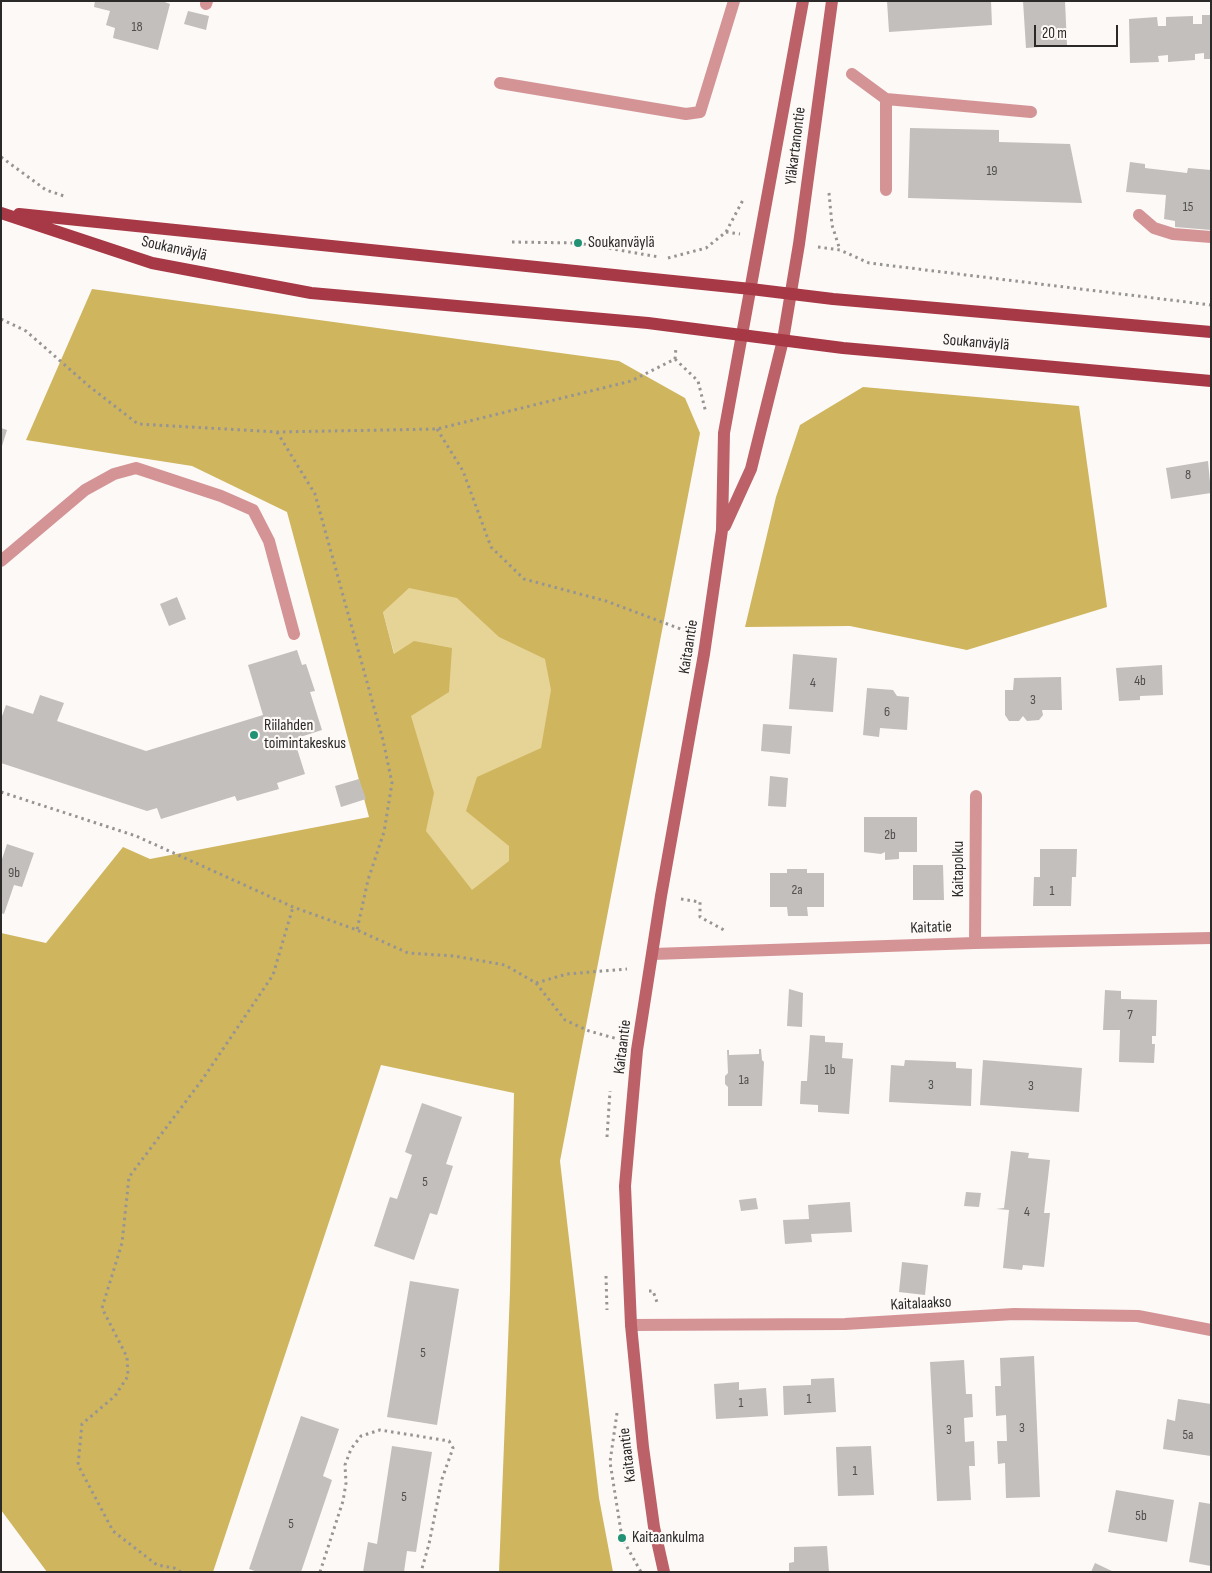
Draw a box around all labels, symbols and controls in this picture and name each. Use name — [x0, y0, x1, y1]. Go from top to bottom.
scale bar — [1037, 15, 1121, 47]
house number: 18 — [131, 19, 143, 35]
text: 20 m — [1042, 24, 1067, 43]
street label: Yläkartanontie — [782, 106, 810, 186]
house number: 19 — [986, 163, 998, 179]
house number: 15 — [1183, 199, 1193, 215]
street label: Soukanväylä — [139, 232, 209, 266]
place label: Soukanväylä — [588, 233, 655, 253]
marker: Soukanväylä — [572, 237, 584, 249]
street label: Soukanväylä — [942, 331, 1010, 355]
house number: 8 — [1185, 467, 1191, 483]
street label: Kaitaantie — [675, 619, 703, 675]
house number: 4b — [1134, 673, 1146, 689]
house number: 4 — [810, 675, 816, 691]
house number: 3 — [1030, 692, 1036, 708]
house number: 6 — [884, 704, 890, 720]
place label: Riilahden toimintakeskus — [264, 716, 346, 754]
marker: Riilahden toimintakeskus — [248, 729, 260, 741]
house number: 2b — [884, 827, 896, 843]
street label: Kaitapolku — [949, 841, 969, 897]
house number: 9b — [8, 865, 20, 881]
house number: 2a — [791, 882, 803, 898]
house number: 1 — [1050, 883, 1054, 899]
street label: Kaitatie — [910, 918, 952, 938]
house number: 7 — [1127, 1007, 1133, 1023]
street label: Kaitaantie — [610, 1019, 636, 1075]
house number: 1b — [825, 1062, 835, 1078]
house number: 1a — [739, 1072, 749, 1088]
house number: 3 — [928, 1077, 934, 1093]
house number: 3 — [1028, 1078, 1034, 1094]
house number: 5 — [422, 1174, 428, 1190]
house number: 4 — [1024, 1204, 1030, 1220]
street label: Kaitalaakso — [890, 1293, 952, 1315]
house number: 5 — [420, 1345, 426, 1361]
house number: 1 — [807, 1391, 811, 1407]
house number: 1 — [739, 1395, 743, 1411]
house number: 3 — [1019, 1420, 1025, 1436]
house number: 3 — [946, 1422, 952, 1438]
street label: Kaitaantie — [615, 1427, 641, 1483]
house number: 5a — [1182, 1427, 1194, 1443]
house number: 1 — [853, 1463, 857, 1479]
house number: 5 — [401, 1489, 407, 1505]
house number: 5b — [1135, 1508, 1147, 1524]
house number: 5 — [288, 1516, 294, 1532]
place label: Kaitaankulma — [632, 1528, 704, 1548]
marker: Kaitaankulma — [616, 1532, 628, 1544]

